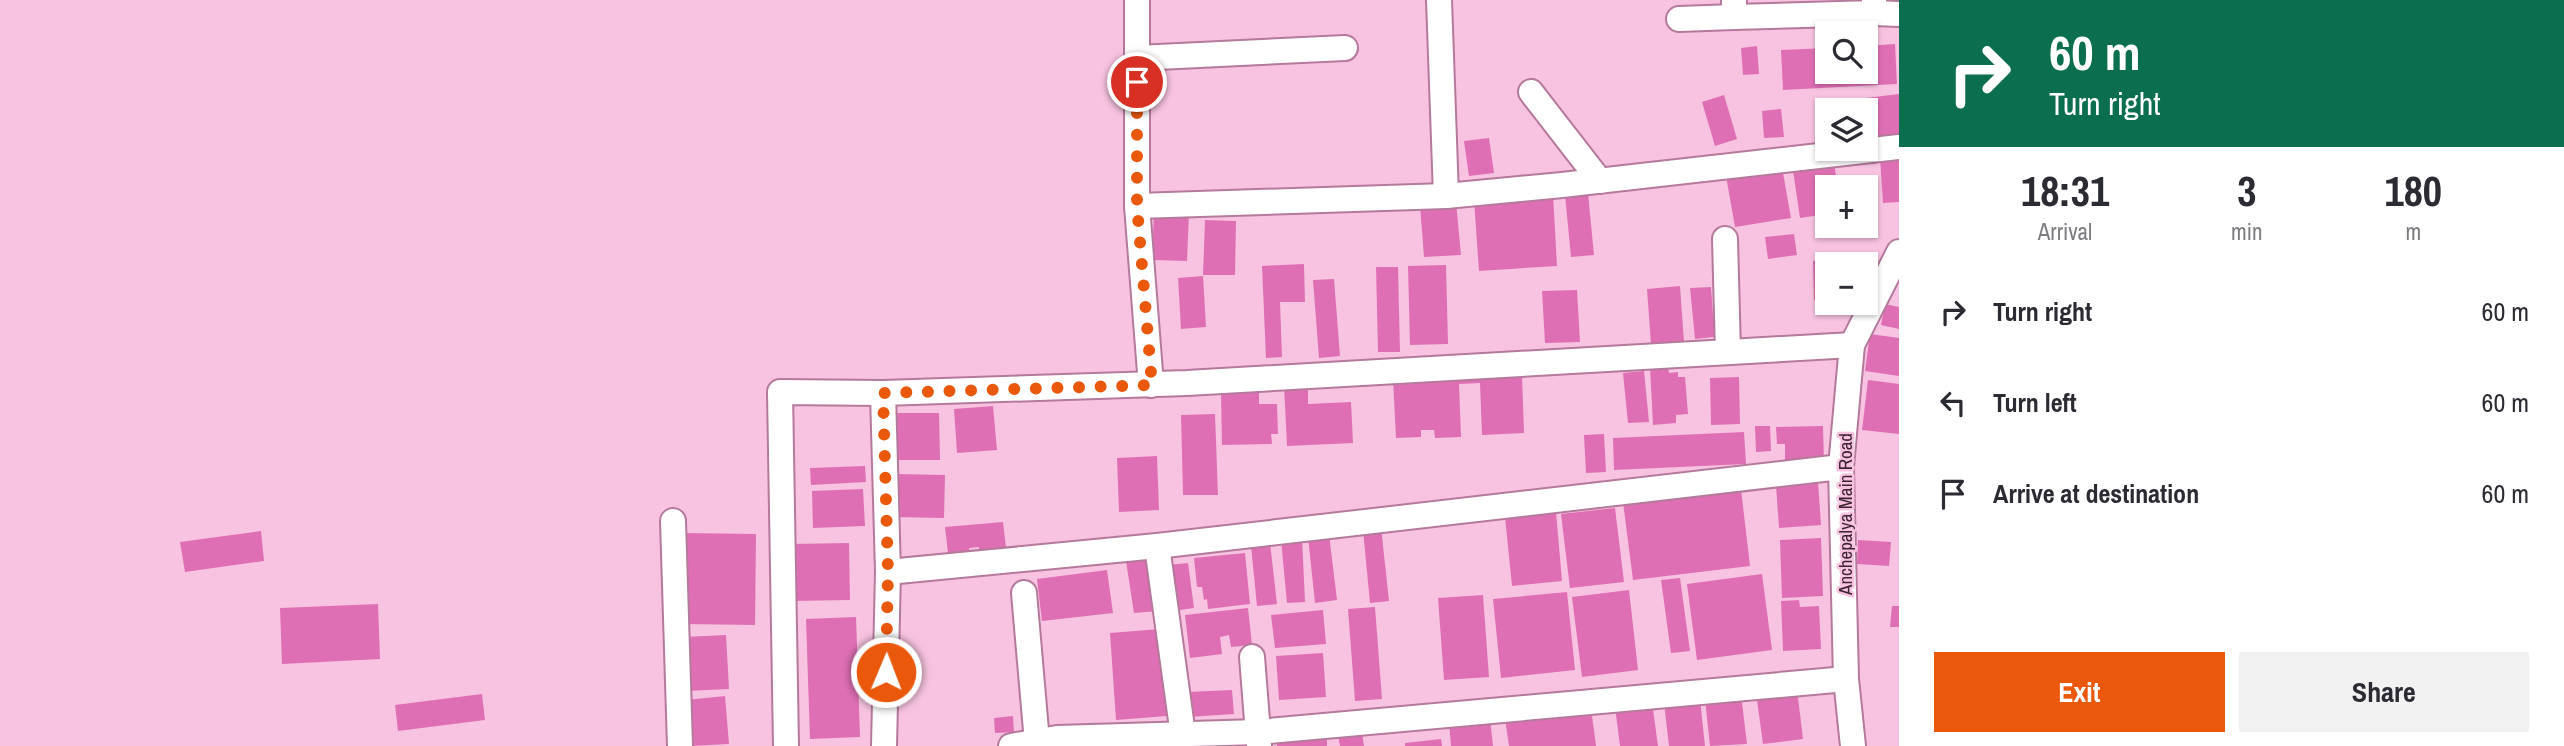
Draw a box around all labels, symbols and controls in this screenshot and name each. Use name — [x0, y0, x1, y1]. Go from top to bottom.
text: 60 m — [2049, 19, 2141, 85]
map controls — [1815, 21, 1878, 315]
button: search — [1815, 21, 1878, 84]
icon: right — [1934, 28, 2025, 119]
pin — [1107, 52, 1167, 112]
icon: arrive — [1118, 63, 1156, 101]
text: Turn right — [2049, 82, 2161, 125]
button: layers — [1815, 98, 1878, 161]
text: 18:31 — [2021, 163, 2109, 219]
text: 3 — [2237, 163, 2256, 219]
text: 180 — [2385, 163, 2442, 219]
button: + — [1815, 175, 1878, 238]
text: Arrival — [2038, 216, 2092, 247]
text: min — [2231, 216, 2263, 247]
text: m — [2405, 216, 2421, 247]
button: − — [1815, 252, 1878, 315]
icon: right — [1934, 293, 1972, 331]
text: Turn right — [1993, 294, 2092, 329]
text: 60 m — [2482, 294, 2529, 329]
icon: left — [1934, 384, 1972, 422]
text: Turn left — [1993, 385, 2077, 420]
text: 60 m — [2482, 385, 2529, 420]
street label: Anchepalya Main Road — [1832, 433, 1858, 596]
icon: arrive — [1934, 475, 1972, 513]
text: Arrive at destination — [1993, 476, 2199, 511]
text: 60 m — [2482, 476, 2529, 511]
position arrow — [849, 635, 923, 709]
button: Exit — [1934, 652, 2225, 732]
button: Share — [2239, 652, 2529, 732]

